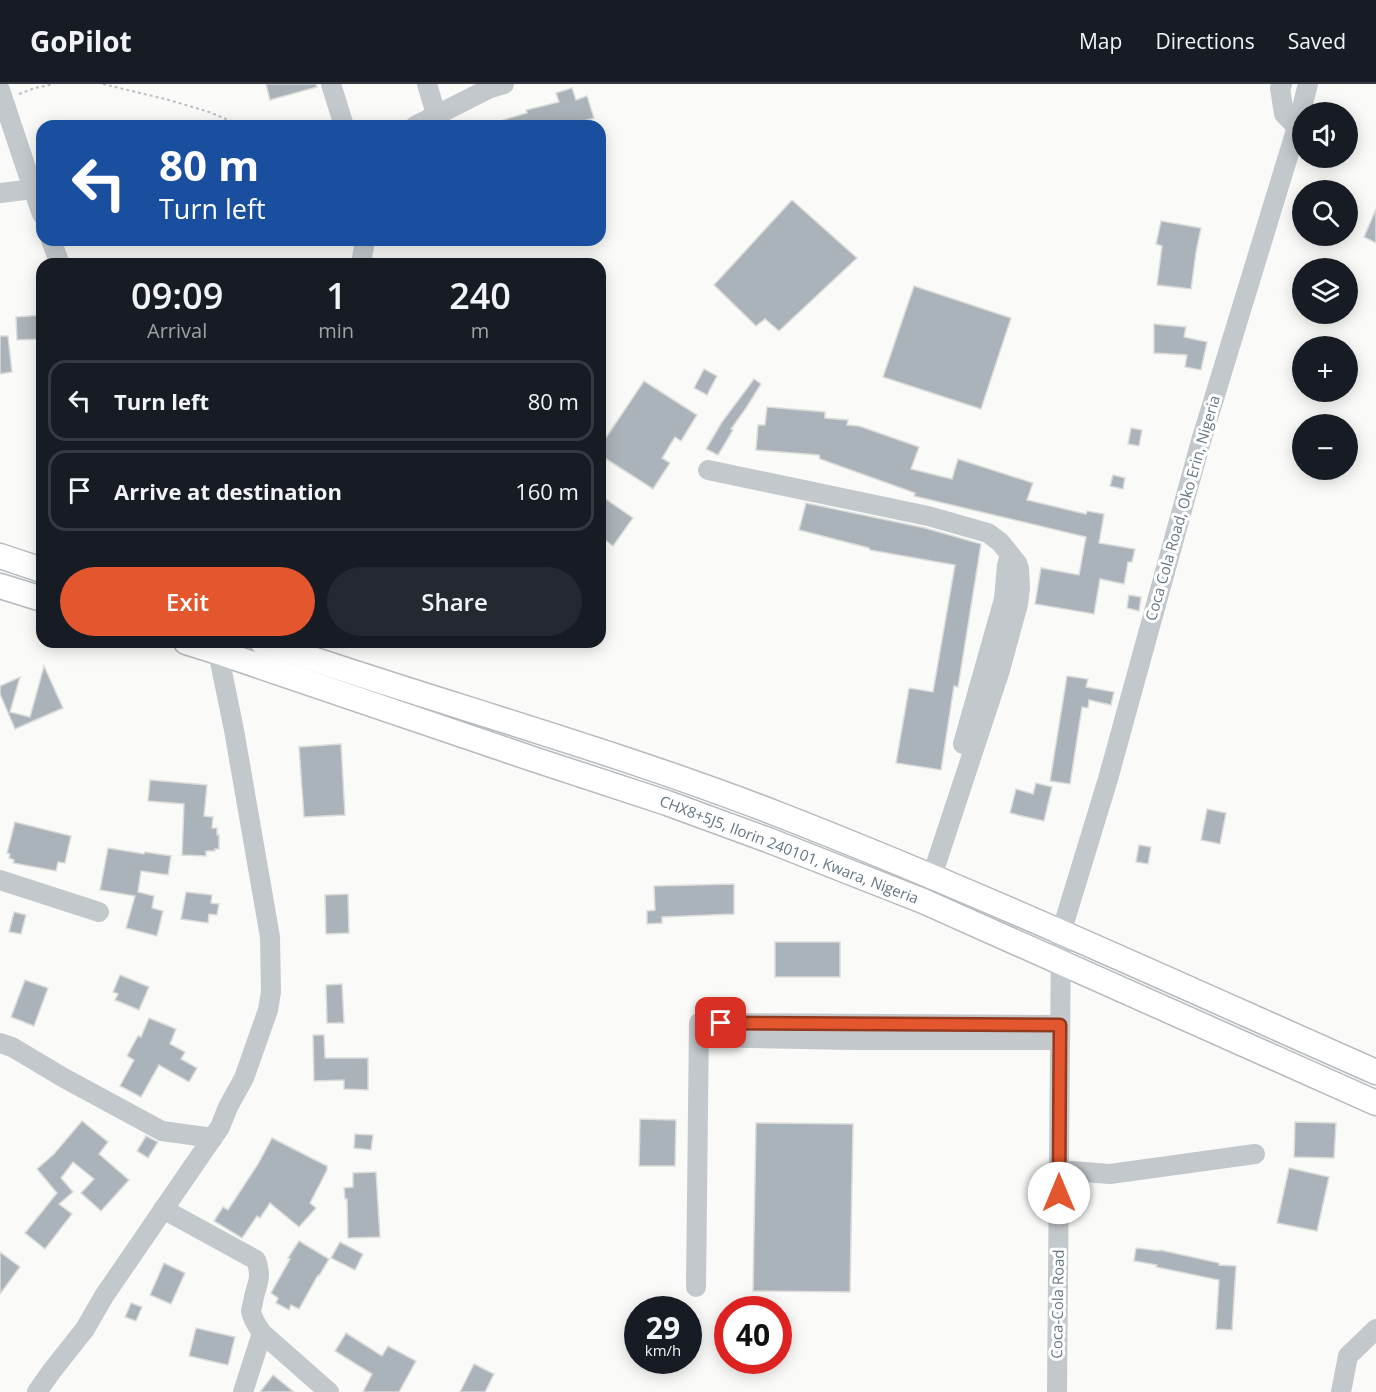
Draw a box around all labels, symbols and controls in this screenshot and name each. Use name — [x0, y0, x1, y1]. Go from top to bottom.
text: GoPilot — [30, 22, 132, 60]
text: Map — [1079, 27, 1122, 55]
text: Directions — [1155, 27, 1255, 55]
text: Saved — [1288, 27, 1346, 55]
map controls — [1292, 102, 1358, 480]
button: sound — [1292, 102, 1358, 168]
text: 80 m — [159, 136, 259, 193]
icon: left — [60, 144, 138, 222]
button: search — [1292, 180, 1358, 246]
text: Turn left — [159, 190, 266, 227]
button: layers — [1292, 258, 1358, 324]
text: 09:09 — [131, 271, 223, 320]
text: 1 — [326, 271, 347, 320]
text: 240 — [449, 271, 511, 320]
text: Arrival — [147, 317, 207, 344]
text: min — [318, 317, 354, 344]
text: m — [471, 317, 489, 344]
button: + — [1292, 336, 1358, 402]
icon: left — [63, 384, 96, 417]
text: Turn left — [114, 386, 209, 416]
text: 80 m — [528, 386, 579, 416]
street label: Coca Cola Road, Oko Erin, Nigeria — [1140, 393, 1224, 623]
button: − — [1292, 414, 1358, 480]
icon: arrive — [63, 474, 96, 507]
text: Arrive at destination — [114, 476, 342, 506]
text: 160 m — [515, 476, 579, 506]
button: Exit — [60, 567, 315, 636]
button: Share — [327, 567, 582, 636]
street label: CHX8+5J5, Ilorin 240101, Kwara, Nigeria — [657, 790, 922, 908]
pin — [695, 997, 746, 1048]
icon: arrive — [704, 1006, 737, 1039]
position arrow — [1027, 1161, 1091, 1225]
street label: Coca-Cola Road — [1046, 1249, 1068, 1359]
speed limit sign: 40 — [714, 1296, 792, 1374]
text: 29 — [646, 1307, 680, 1348]
text: km/h — [645, 1340, 681, 1360]

